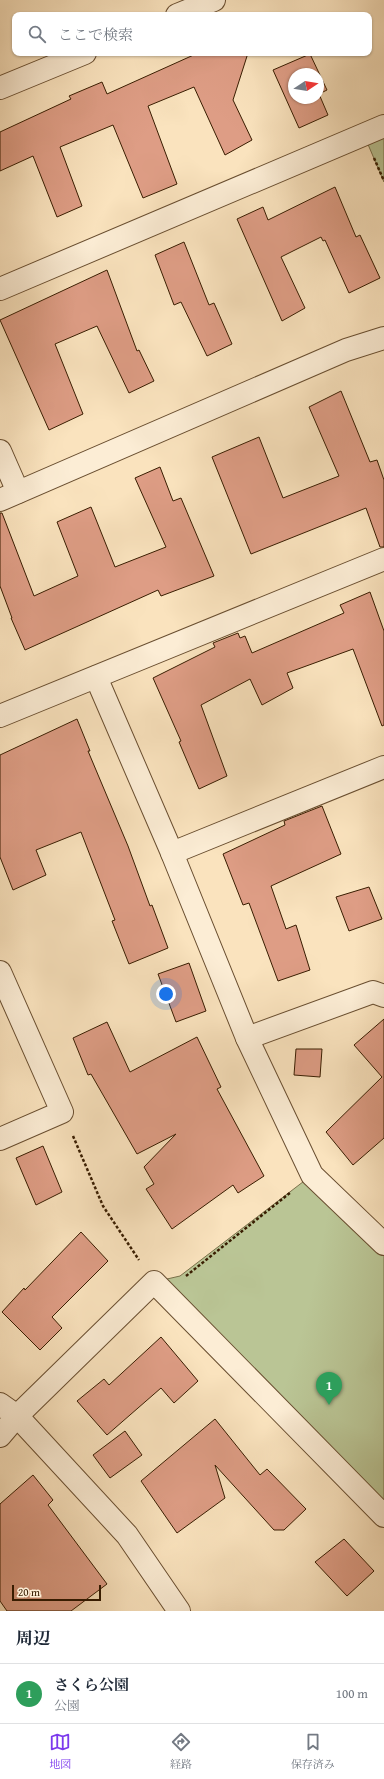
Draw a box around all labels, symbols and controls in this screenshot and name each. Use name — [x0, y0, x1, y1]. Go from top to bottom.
search box — [12, 12, 372, 56]
icon: search — [26, 23, 48, 45]
text: ここで検索 — [58, 24, 133, 45]
north arrow — [288, 68, 324, 104]
your location — [156, 984, 176, 1004]
pin: 1 — [316, 1372, 342, 1405]
scale bar — [12, 1583, 101, 1602]
text: 20 m — [18, 1584, 40, 1600]
text: 周辺 — [16, 1625, 50, 1650]
text: さくら公園 — [54, 1674, 129, 1695]
text: 1 — [26, 1684, 32, 1703]
text: 100 m — [336, 1684, 368, 1703]
text: 公園 — [54, 1696, 80, 1715]
tab: 地図 — [49, 1731, 71, 1772]
tab: 経路 — [170, 1731, 192, 1772]
tab: 保存済み — [291, 1731, 335, 1772]

